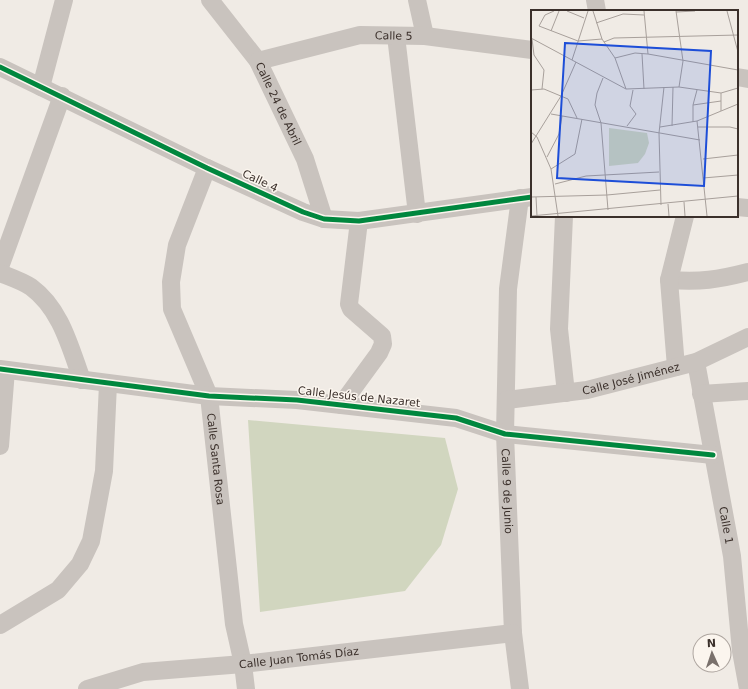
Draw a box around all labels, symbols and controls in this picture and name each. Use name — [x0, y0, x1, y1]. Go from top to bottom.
inset map — [531, 10, 738, 217]
street label: Calle 5 — [375, 29, 413, 42]
street label: Calle 24 de Abril — [253, 60, 304, 147]
street label: Calle 4 — [240, 167, 280, 195]
street label: Calle José Jiménez — [582, 360, 681, 397]
street label: Calle Jesús de Nazaret — [297, 384, 421, 410]
street label: Calle Santa Rosa — [204, 412, 227, 506]
street label: Calle 9 de Junio — [499, 448, 516, 534]
street label: Calle 1 — [716, 505, 736, 545]
north arrow — [692, 633, 732, 673]
text: N — [707, 637, 716, 650]
street label: Calle Juan Tomás Díaz — [238, 644, 360, 671]

